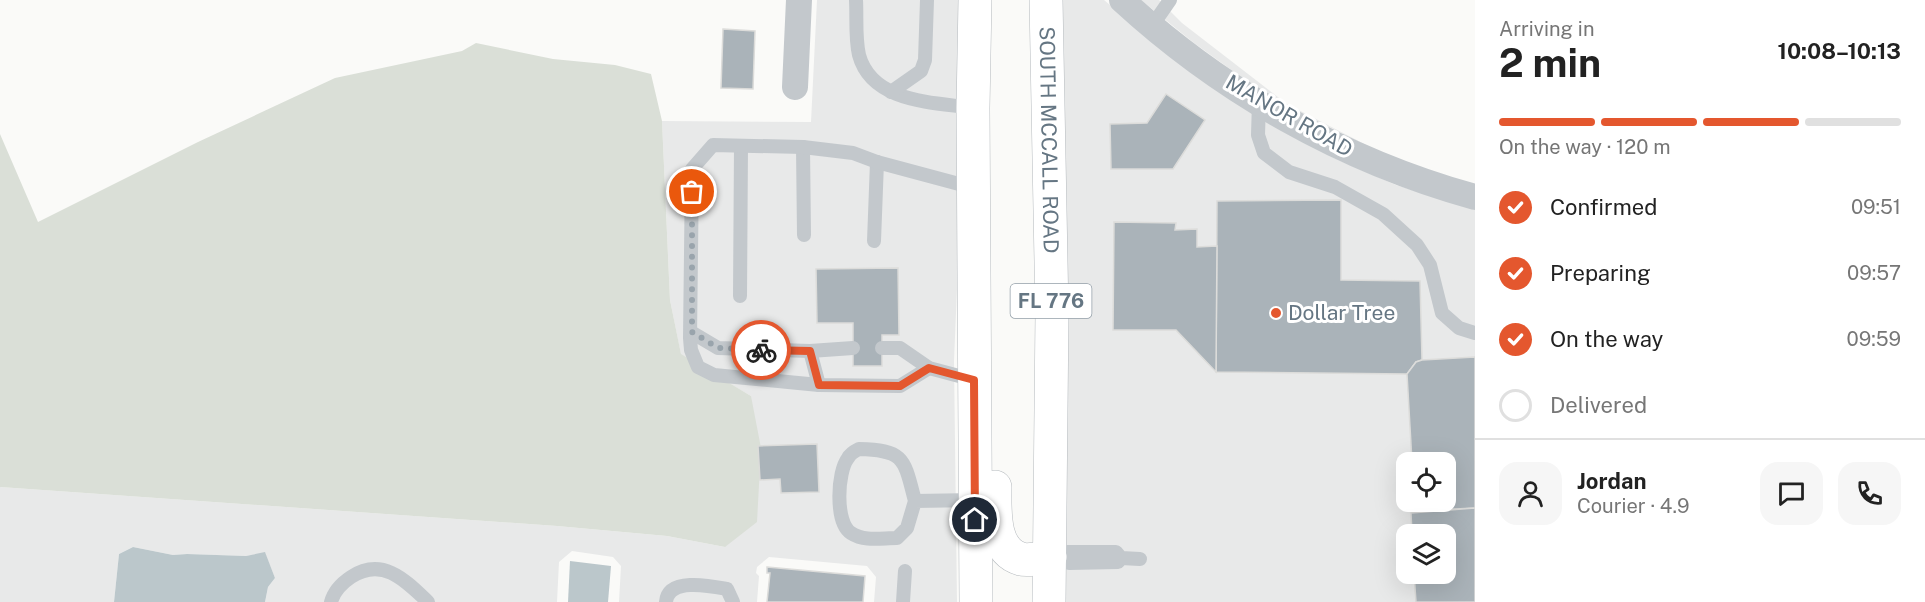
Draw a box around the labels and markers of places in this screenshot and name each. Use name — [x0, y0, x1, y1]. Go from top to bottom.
pin — [666, 166, 717, 217]
place label: Dollar Tree — [1288, 300, 1395, 325]
marker: Dollar Tree — [1269, 306, 1283, 320]
pin — [949, 494, 1000, 545]

